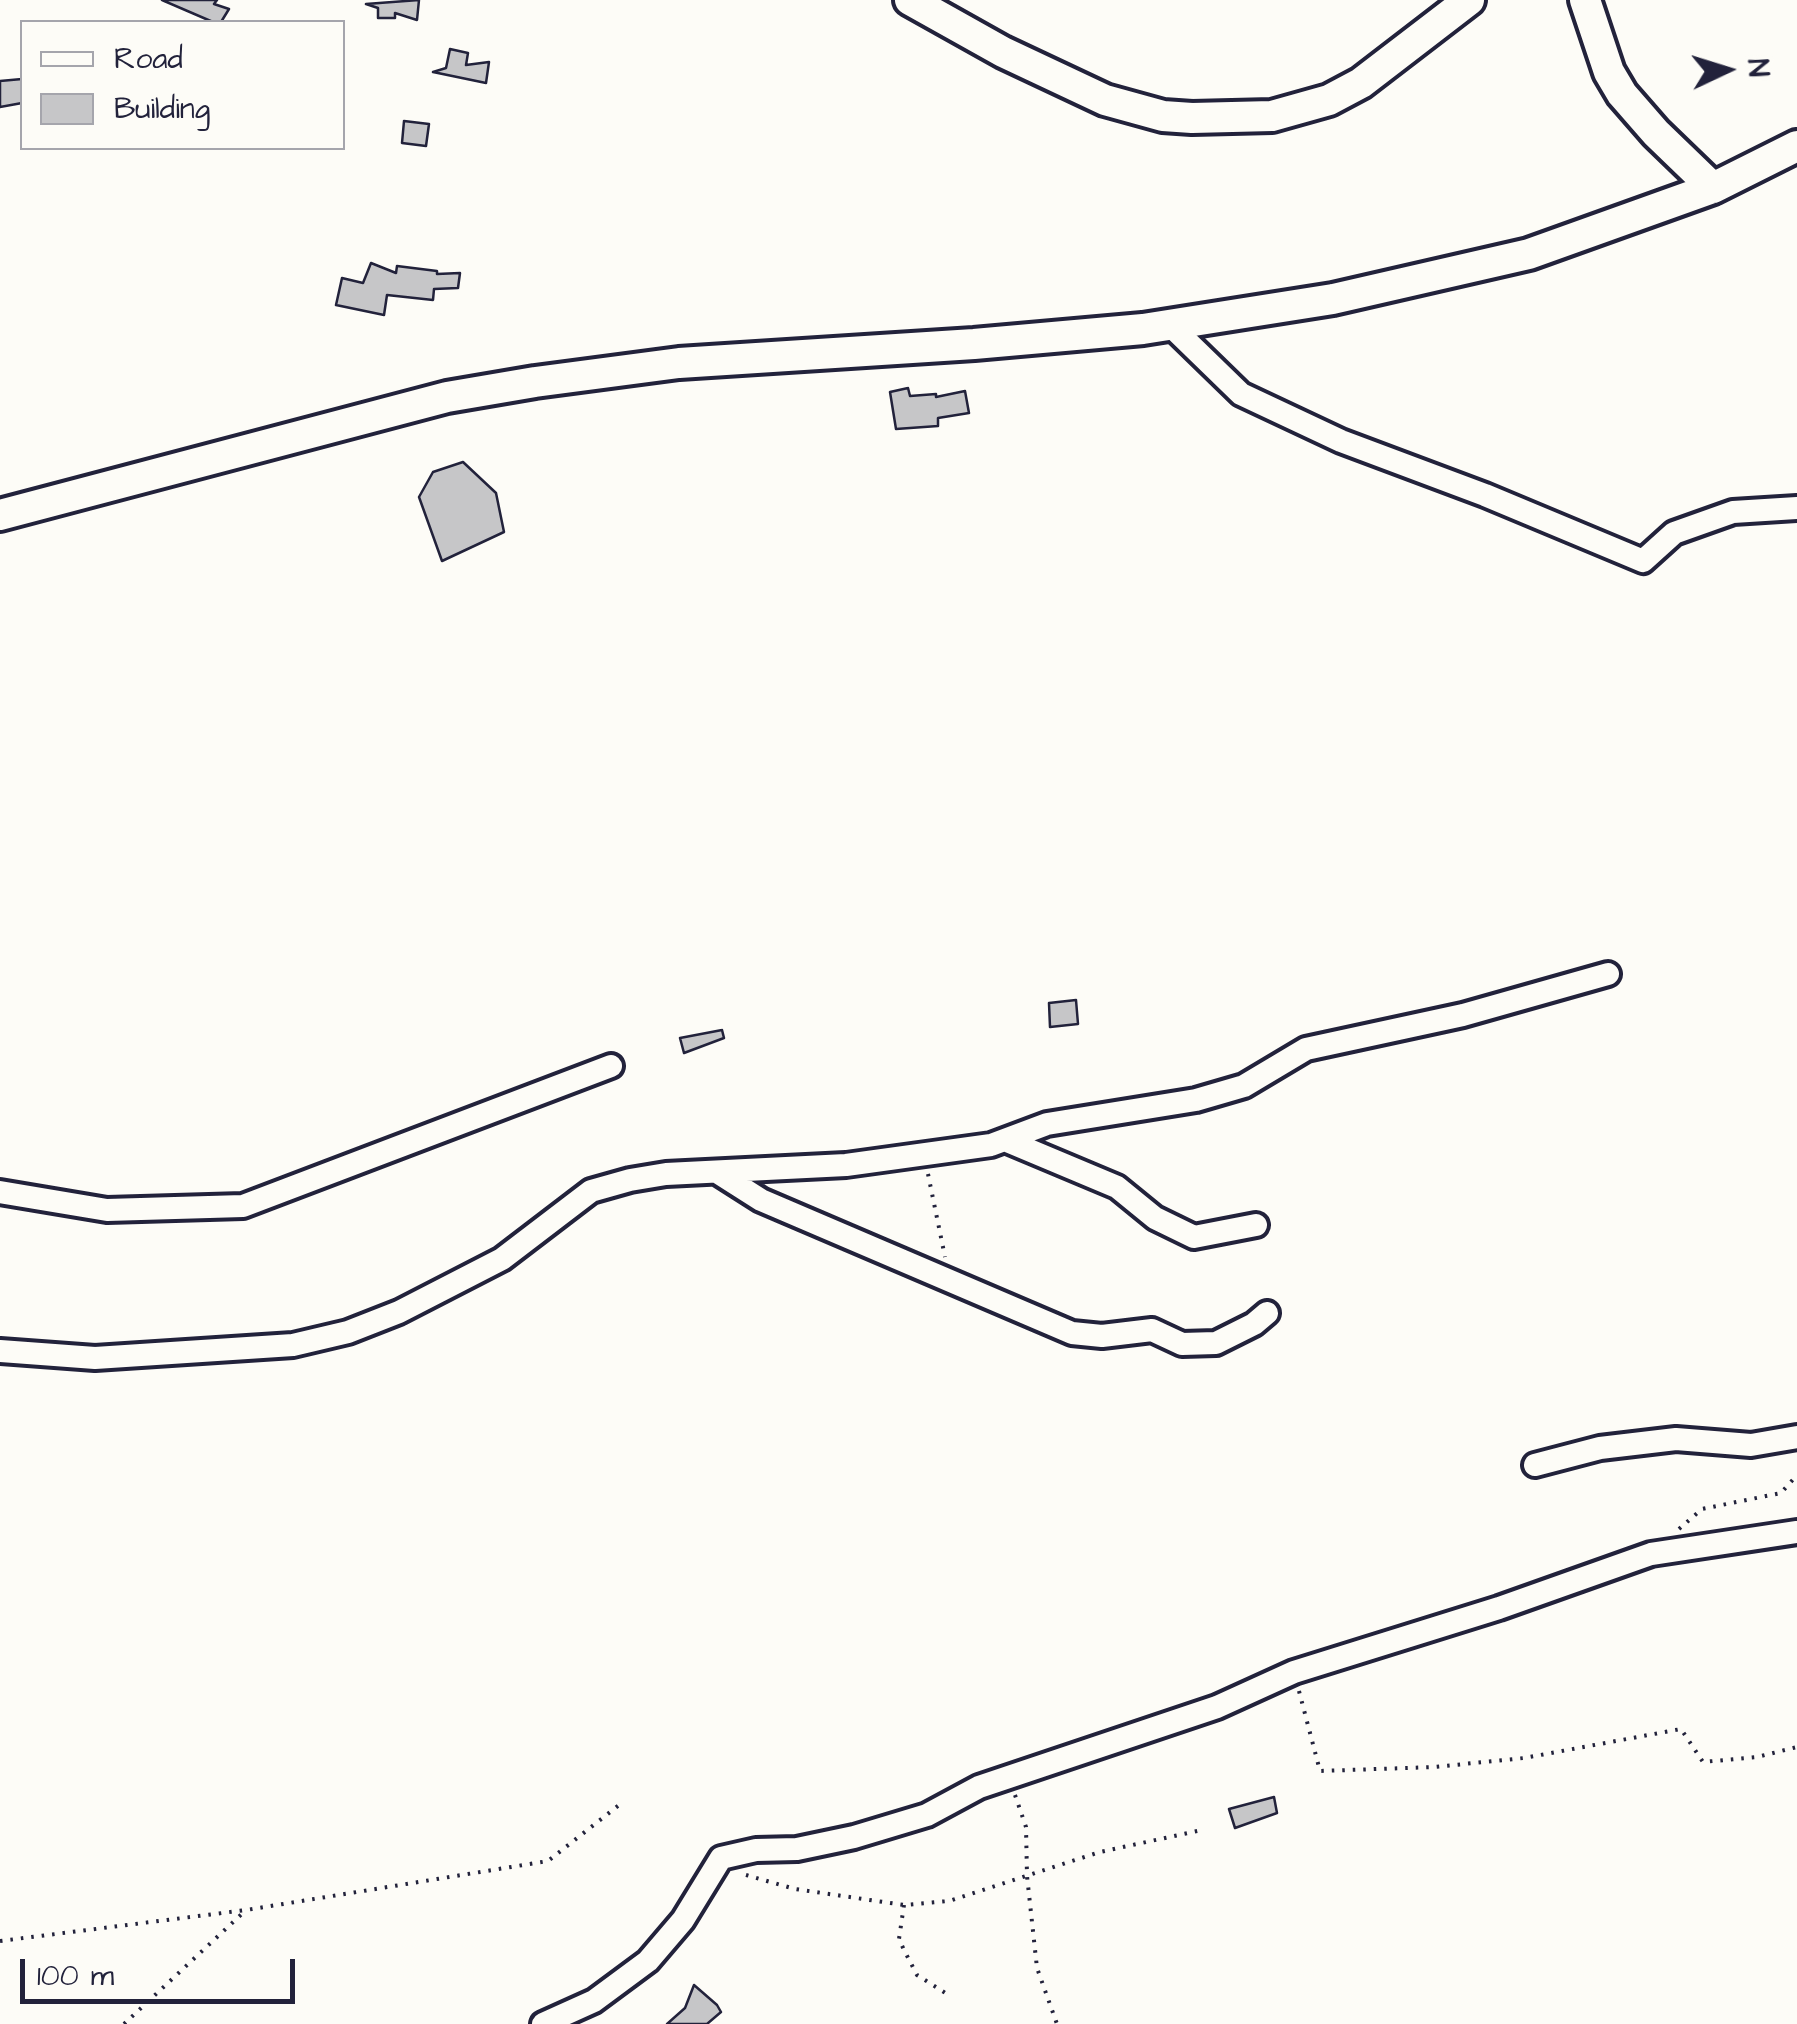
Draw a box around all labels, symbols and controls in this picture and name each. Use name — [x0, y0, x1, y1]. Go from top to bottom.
legend — [20, 20, 345, 150]
north arrow — [1677, 20, 1777, 120]
text: Road — [114, 38, 183, 80]
text: N — [1737, 58, 1777, 78]
text: Building — [114, 88, 210, 130]
scale bar — [25, 1939, 300, 2001]
text: 100 m — [37, 1955, 114, 1997]

